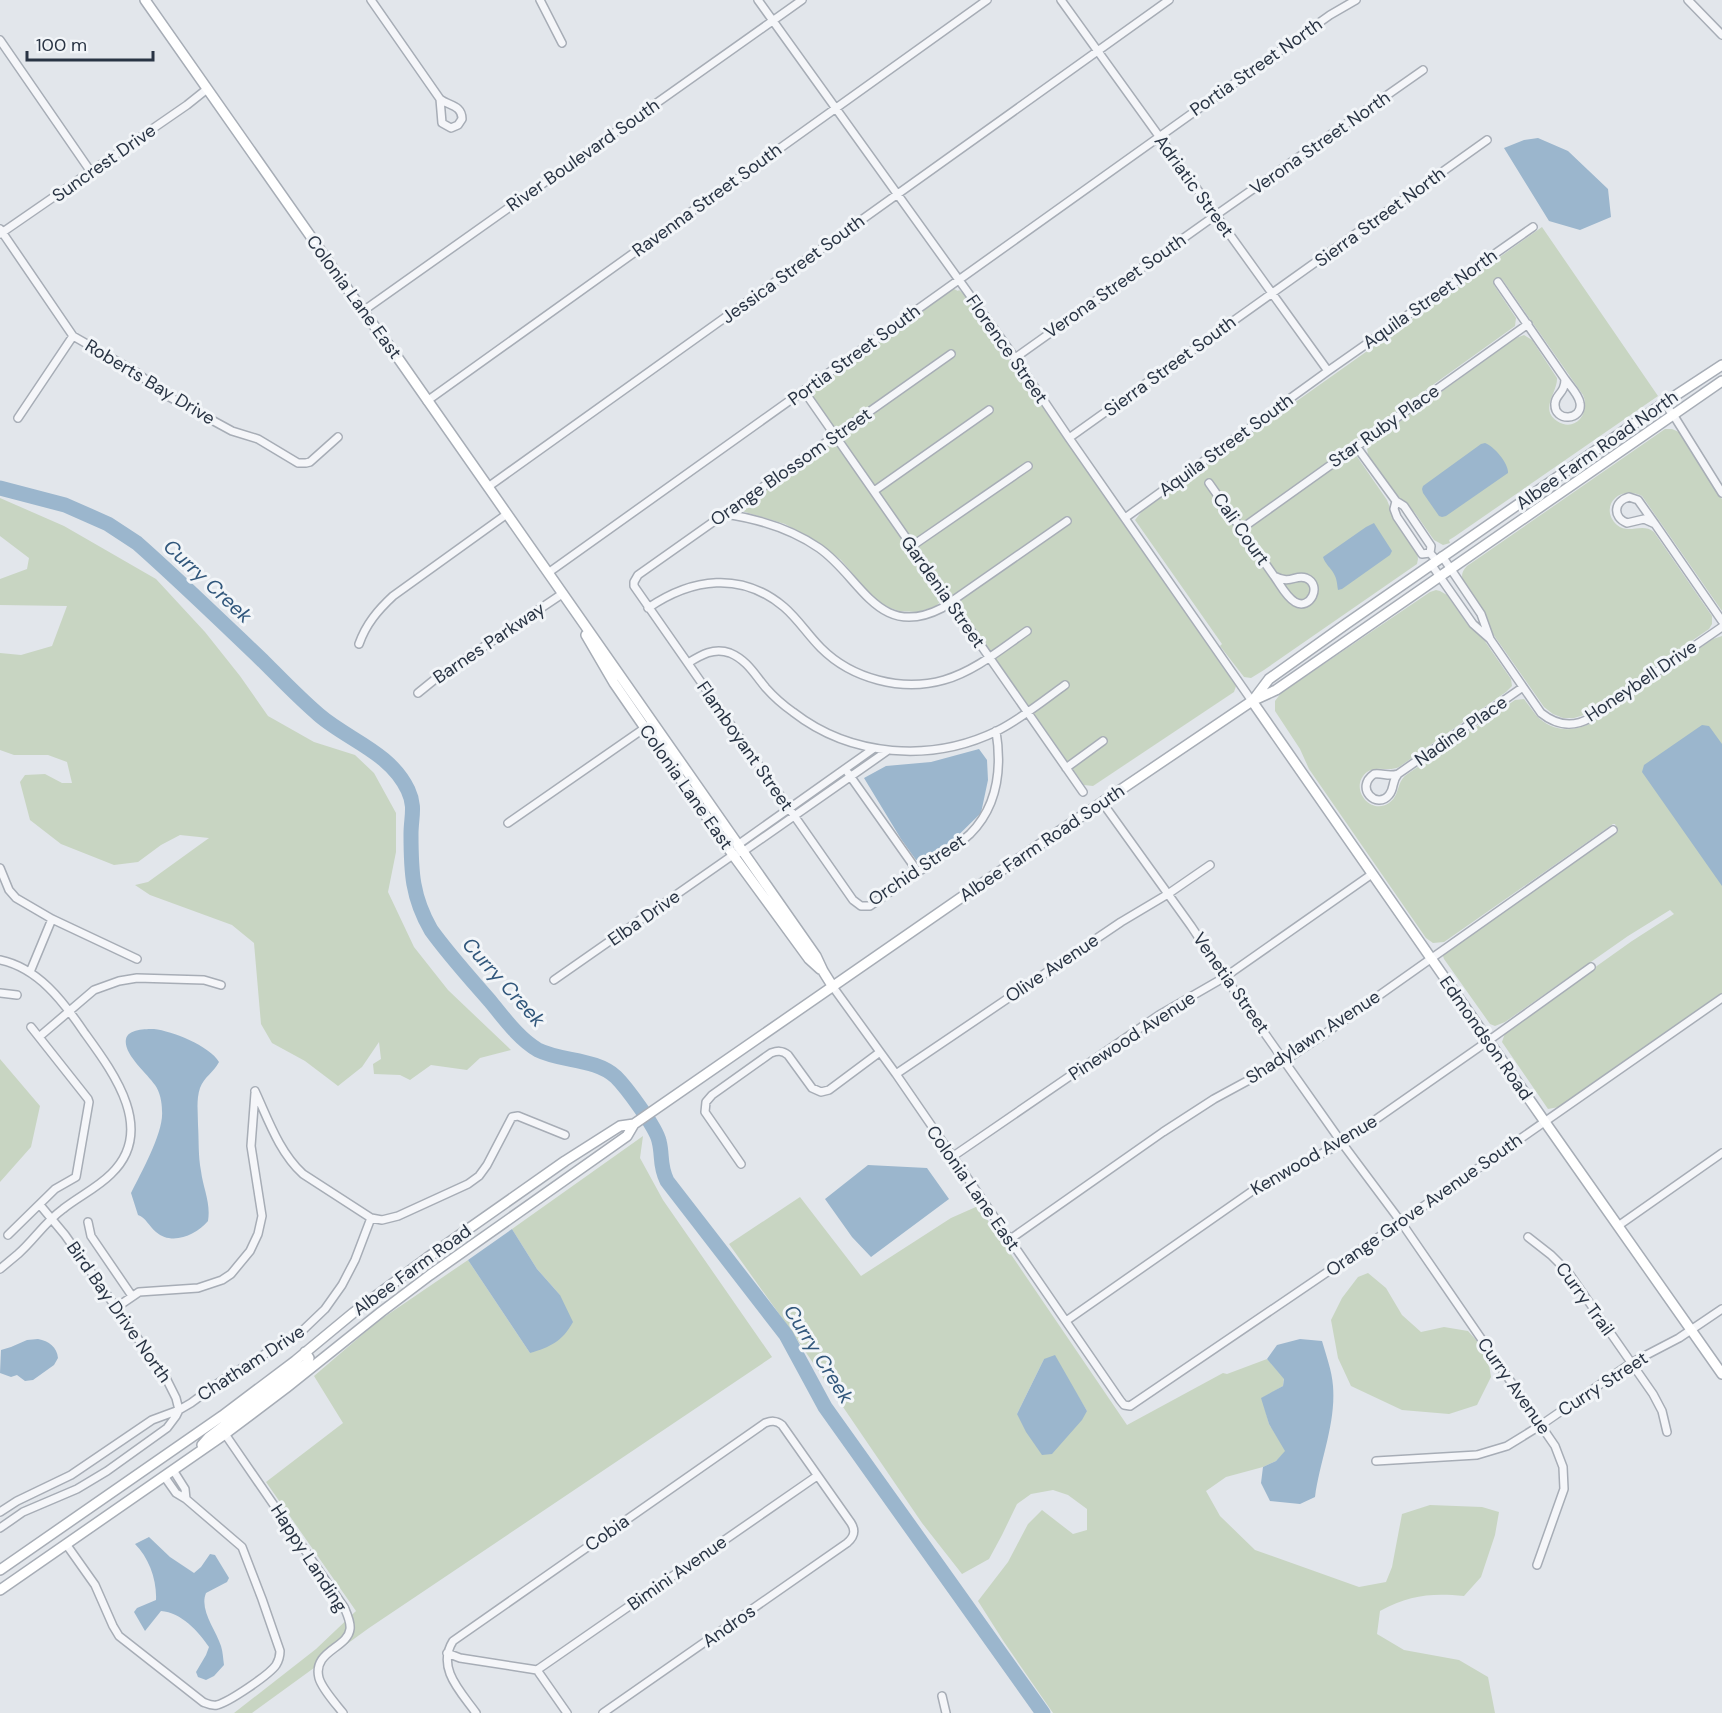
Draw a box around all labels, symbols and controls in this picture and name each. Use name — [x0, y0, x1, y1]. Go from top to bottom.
street label: Portia Street North — [1185, 12, 1327, 122]
scale bar — [27, 24, 153, 62]
text: 100 m — [36, 33, 87, 57]
street label: Verona Street North — [1245, 86, 1395, 200]
street label: River Boulevard South — [502, 93, 664, 217]
street label: Suncrest Drive — [48, 118, 160, 208]
street label: Adriatic Street — [1149, 130, 1239, 242]
street label: Ravenna Street South — [628, 138, 786, 262]
street label: Sierra Street North — [1310, 161, 1450, 273]
street label: Jessica Street South — [717, 209, 869, 329]
street label: Verona Street South — [1039, 228, 1191, 344]
street label: Colonia Lane East — [301, 230, 407, 364]
street label: Aquila Street North — [1358, 244, 1502, 354]
street label: Florence Street — [961, 290, 1053, 408]
street label: Portia Street South — [783, 299, 925, 411]
street label: Sierra Street South — [1099, 310, 1241, 422]
street label: Roberts Bay Drive — [81, 334, 219, 430]
street label: Star Ruby Place — [1324, 379, 1444, 473]
street label: Albee Farm Road North — [1511, 385, 1683, 515]
street label: Aquila Street South — [1154, 388, 1298, 502]
street label: Orange Blossom Street — [706, 402, 876, 532]
street label: Cali Court — [1207, 488, 1275, 570]
street label: Gardenia Street — [895, 531, 991, 653]
water label: Curry Creek — [158, 533, 258, 629]
street label: Barnes Parkway — [428, 597, 550, 689]
street label: Honeybell Drive — [1580, 635, 1702, 727]
street label: Flamboyant Street — [691, 676, 799, 816]
street label: Nadine Place — [1410, 690, 1512, 772]
street label: Colonia Lane East — [634, 720, 738, 854]
street label: Albee Farm Road South — [955, 779, 1129, 907]
street label: Orchid Street — [864, 829, 970, 911]
street label: Elba Drive — [603, 884, 685, 952]
street label: Olive Avenue — [1001, 928, 1103, 1008]
street label: Venetia Street — [1187, 928, 1275, 1038]
water label: Curry Creek — [457, 932, 552, 1033]
street label: Edmondson Road — [1434, 971, 1538, 1105]
street label: Shadylawn Avenue — [1241, 985, 1385, 1089]
street label: Pinewood Avenue — [1064, 986, 1200, 1086]
street label: Kenwood Avenue — [1246, 1109, 1382, 1201]
street label: Colonia Lane East — [921, 1121, 1025, 1255]
street label: Orange Grove Avenue South — [1321, 1128, 1527, 1282]
street label: Albee Farm Road — [348, 1219, 476, 1321]
street label: Bird Bay Drive North — [61, 1237, 177, 1387]
street label: Curry Trail — [1550, 1257, 1620, 1341]
water label: Curry Creek — [778, 1300, 860, 1409]
street label: Chatham Drive — [193, 1319, 309, 1407]
street label: Curry Avenue — [1472, 1333, 1556, 1439]
street label: Curry Street — [1554, 1346, 1652, 1422]
street label: Happy Landing — [265, 1499, 353, 1617]
street label: Cobia — [580, 1509, 634, 1557]
street label: Bimini Avenue — [623, 1530, 731, 1616]
street label: Andros — [698, 1599, 760, 1653]

